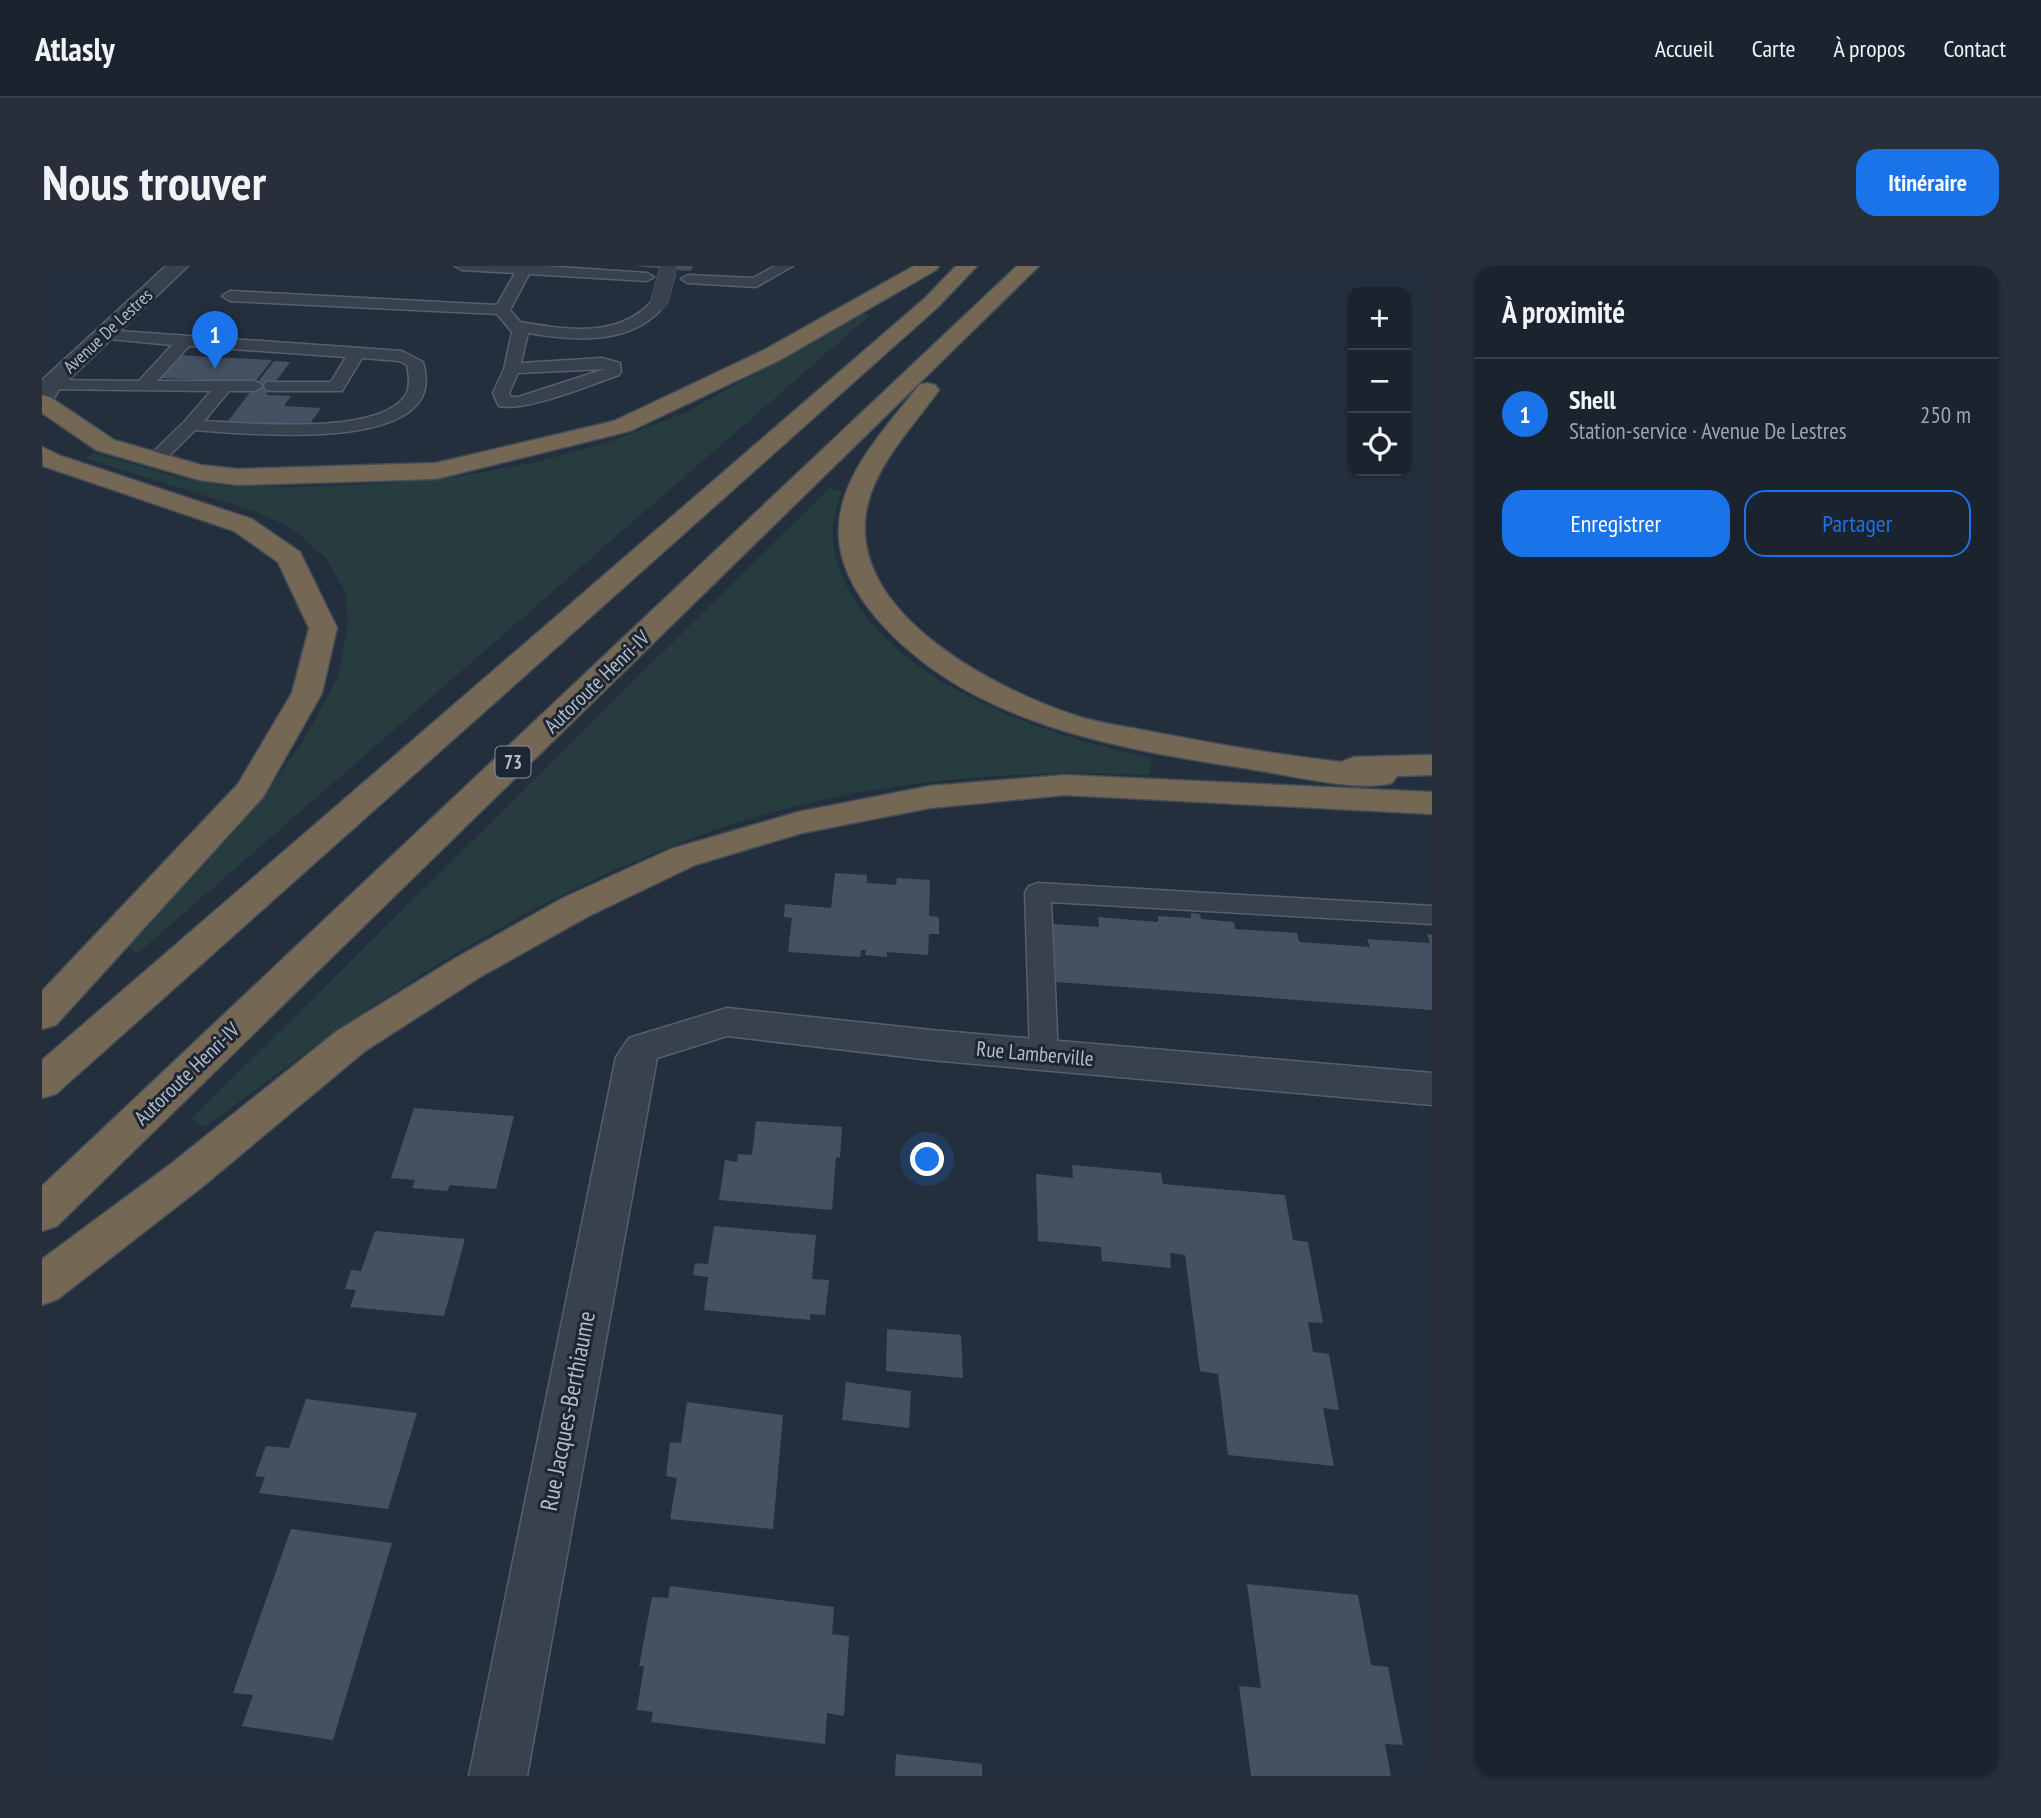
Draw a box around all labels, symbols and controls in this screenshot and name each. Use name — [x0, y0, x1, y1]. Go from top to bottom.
text: Atlasly — [35, 27, 115, 70]
text: Accueil — [1655, 33, 1714, 64]
text: Carte — [1752, 33, 1795, 64]
text: À propos — [1833, 33, 1905, 64]
text: Contact — [1943, 33, 2006, 64]
button: Itinéraire — [1856, 149, 1999, 216]
text: Nous trouver — [42, 150, 266, 214]
street label: Avenue De Lestres — [58, 283, 157, 378]
map controls — [1348, 287, 1411, 476]
button: + — [1348, 287, 1411, 350]
text: À proximité — [1502, 292, 1625, 331]
pin: 1 — [192, 311, 238, 369]
button: − — [1348, 350, 1411, 413]
text: Shell — [1569, 383, 1616, 416]
text: 1 — [1520, 400, 1531, 429]
text: 250 m — [1920, 400, 1971, 429]
button: locate — [1348, 413, 1411, 476]
text: Station-service · Avenue De Lestres — [1569, 416, 1846, 445]
button: Enregistrer — [1502, 490, 1730, 557]
button: Partager — [1744, 490, 1971, 557]
street label: Autoroute Henri-IV — [538, 624, 655, 739]
road number: 73 — [496, 747, 531, 778]
street label: Autoroute Henri-IV — [128, 1016, 245, 1131]
street label: Rue Lamberville — [975, 1035, 1095, 1072]
your location — [910, 1142, 944, 1176]
street label: Rue Jacques-Berthiaume — [533, 1309, 602, 1513]

